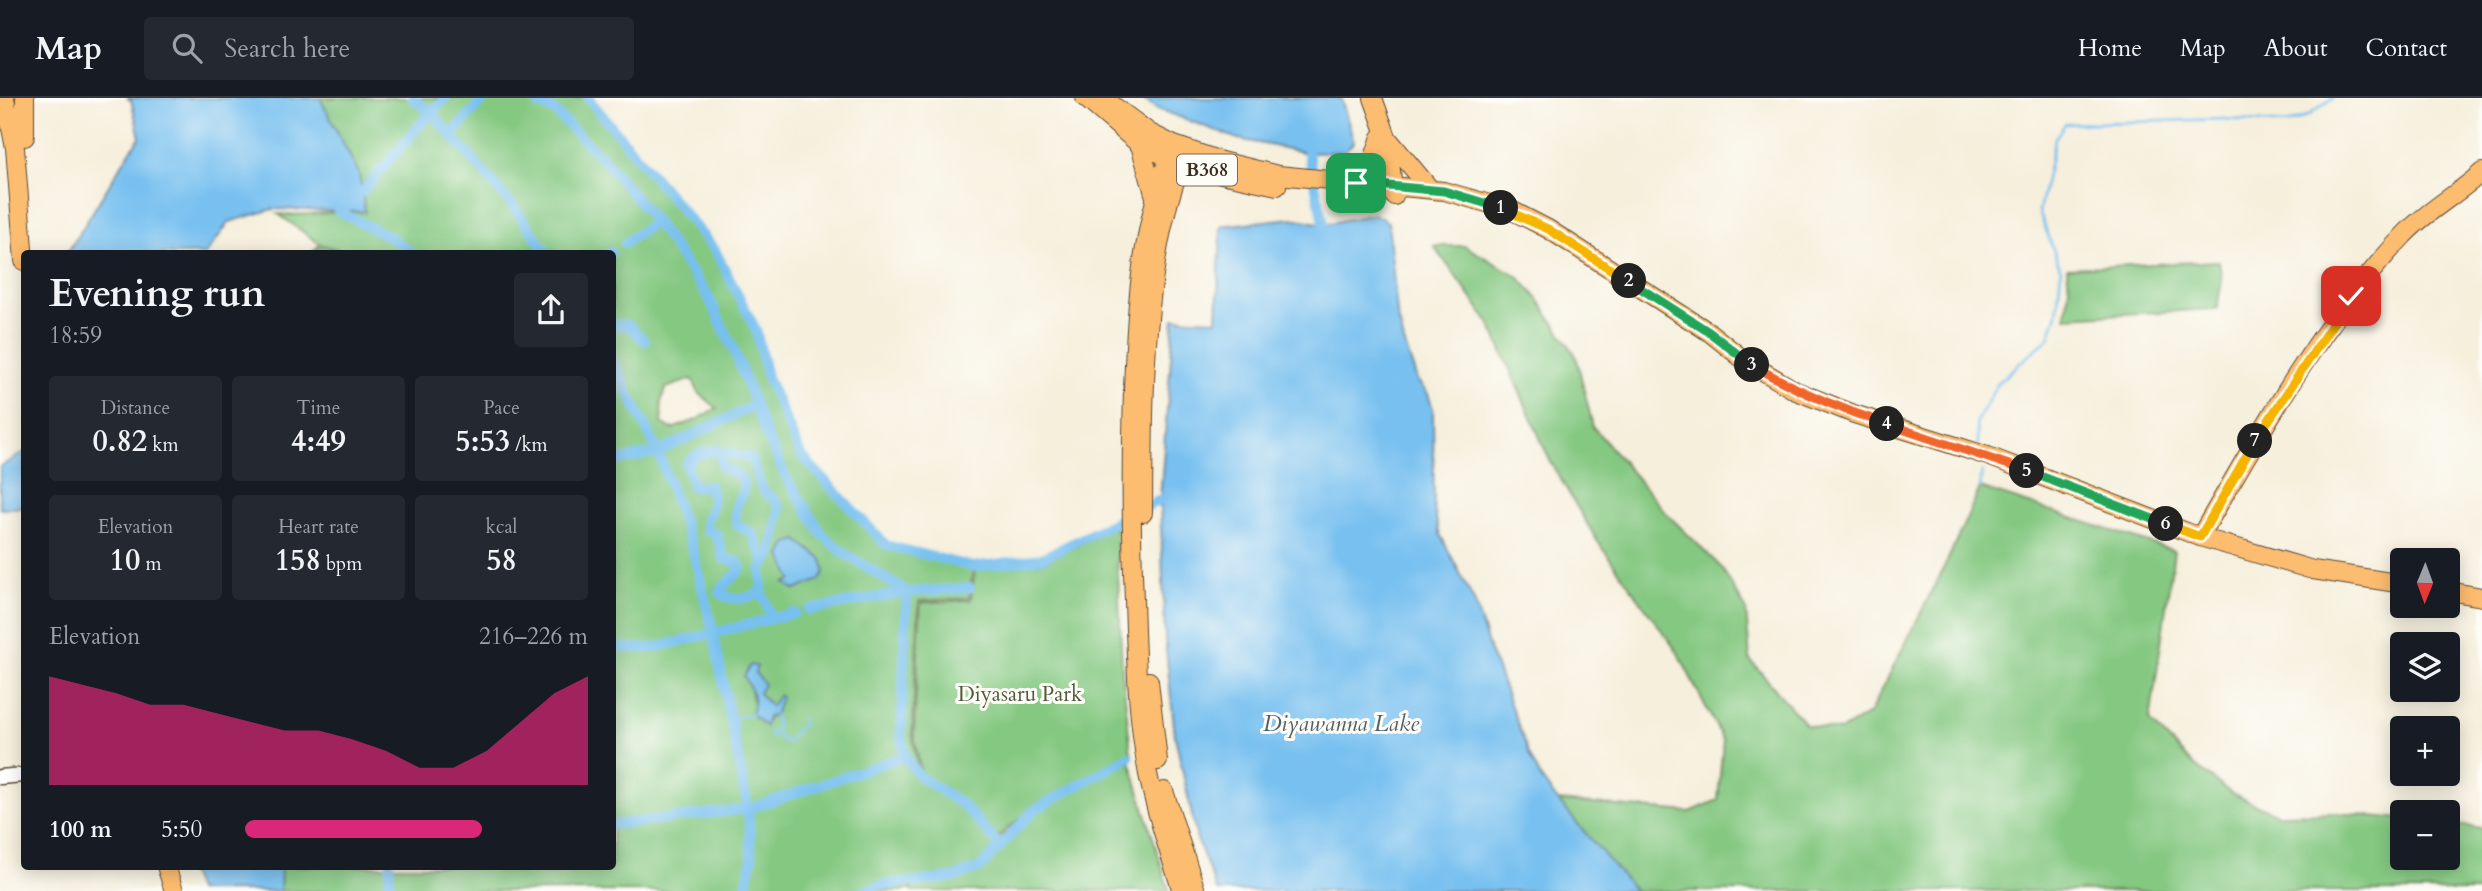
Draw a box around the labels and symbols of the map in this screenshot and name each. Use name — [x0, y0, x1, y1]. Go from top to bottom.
pin — [1326, 153, 1386, 213]
road number: B368 — [1177, 155, 1237, 186]
pin: 1 — [1484, 190, 1518, 226]
pin: 2 — [1612, 264, 1646, 298]
pin — [2321, 266, 2381, 326]
pin: 3 — [1734, 348, 1770, 382]
pin: 4 — [1870, 406, 1904, 442]
pin: 7 — [2238, 424, 2272, 458]
pin: 5 — [2010, 454, 2044, 488]
pin: 6 — [2148, 506, 2184, 542]
north arrow — [2390, 548, 2460, 618]
park label: Diyasaru Park — [958, 680, 1083, 709]
water label: Diyawanna Lake — [1263, 708, 1419, 739]

